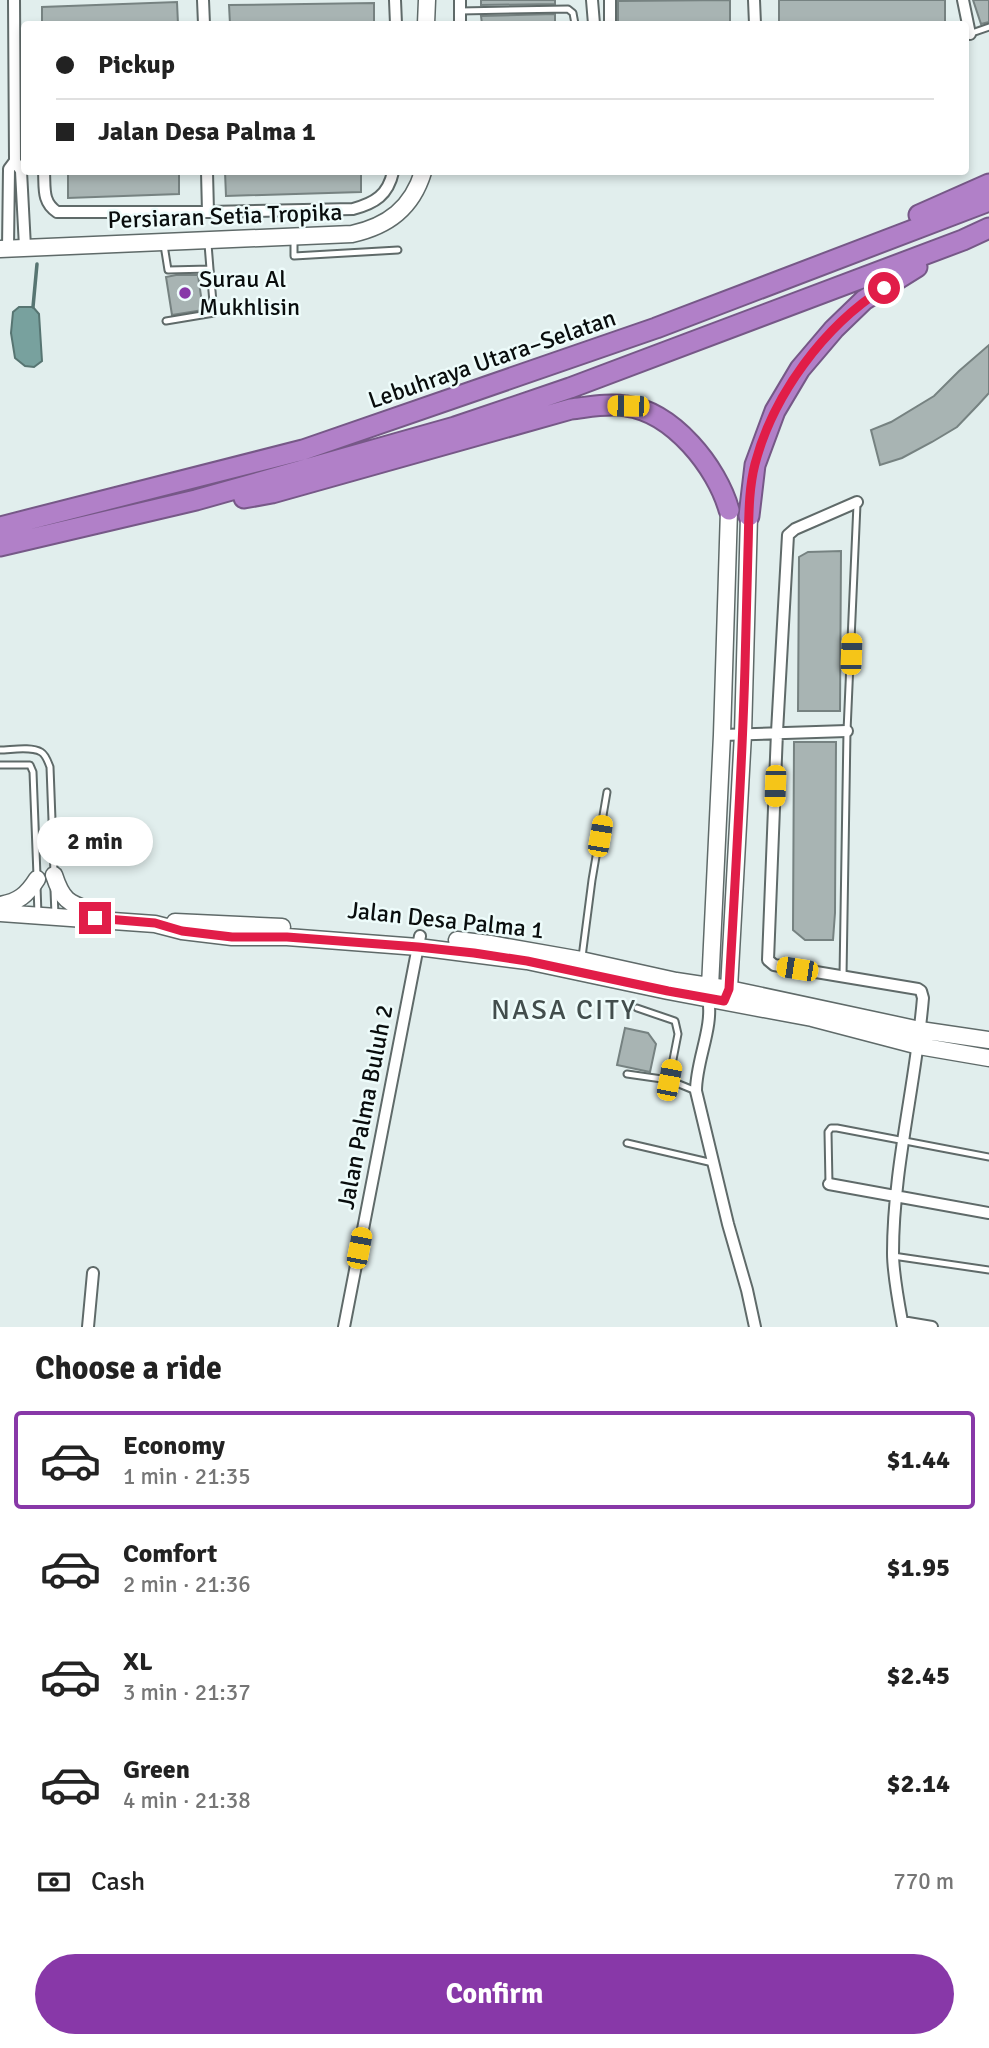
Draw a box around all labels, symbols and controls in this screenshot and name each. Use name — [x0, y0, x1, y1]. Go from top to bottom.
text: Pickup — [98, 49, 175, 81]
text: Jalan Desa Palma 1 — [98, 116, 316, 148]
street label: Persiaran Setia Tropika — [107, 197, 343, 235]
place label: Surau Al Mukhlisin — [199, 264, 300, 322]
route start — [868, 272, 900, 304]
marker: Surau Al Mukhlisin — [177, 285, 193, 301]
street label: Lebuhraya Utara–Selatan — [364, 303, 620, 415]
car — [607, 395, 650, 417]
car — [840, 633, 863, 675]
car — [764, 765, 787, 807]
car — [587, 813, 614, 859]
callout: 2 min — [37, 816, 153, 866]
text: 2 min — [67, 827, 123, 856]
street label: Jalan Desa Palma 1 — [346, 895, 546, 945]
route end — [79, 902, 111, 934]
car — [775, 955, 820, 983]
district label: NASA CITY — [491, 993, 637, 1027]
street label: Jalan Palma Buluh 2 — [330, 1002, 400, 1212]
car — [655, 1057, 684, 1103]
car — [345, 1225, 374, 1271]
text: Choose a ride — [35, 1349, 222, 1388]
icon: car — [39, 1429, 102, 1492]
text: Economy — [123, 1430, 225, 1462]
text: $1.44 — [886, 1444, 950, 1476]
text: 1 min · 21:35 — [123, 1462, 251, 1491]
icon: car — [39, 1537, 102, 1600]
text: Comfort — [123, 1538, 217, 1570]
text: $1.95 — [886, 1552, 950, 1584]
text: 2 min · 21:36 — [123, 1570, 251, 1599]
icon: car — [39, 1645, 102, 1708]
text: XL — [123, 1646, 153, 1678]
text: $2.45 — [886, 1660, 950, 1692]
text: 3 min · 21:37 — [123, 1678, 251, 1707]
icon: car — [39, 1753, 102, 1816]
text: Green — [123, 1754, 190, 1786]
text: $2.14 — [886, 1768, 950, 1800]
text: 4 min · 21:38 — [123, 1786, 251, 1815]
icon: cash — [35, 1863, 73, 1901]
text: Cash — [91, 1866, 145, 1898]
text: 770 m — [893, 1867, 954, 1896]
button: Confirm — [35, 1954, 954, 2034]

